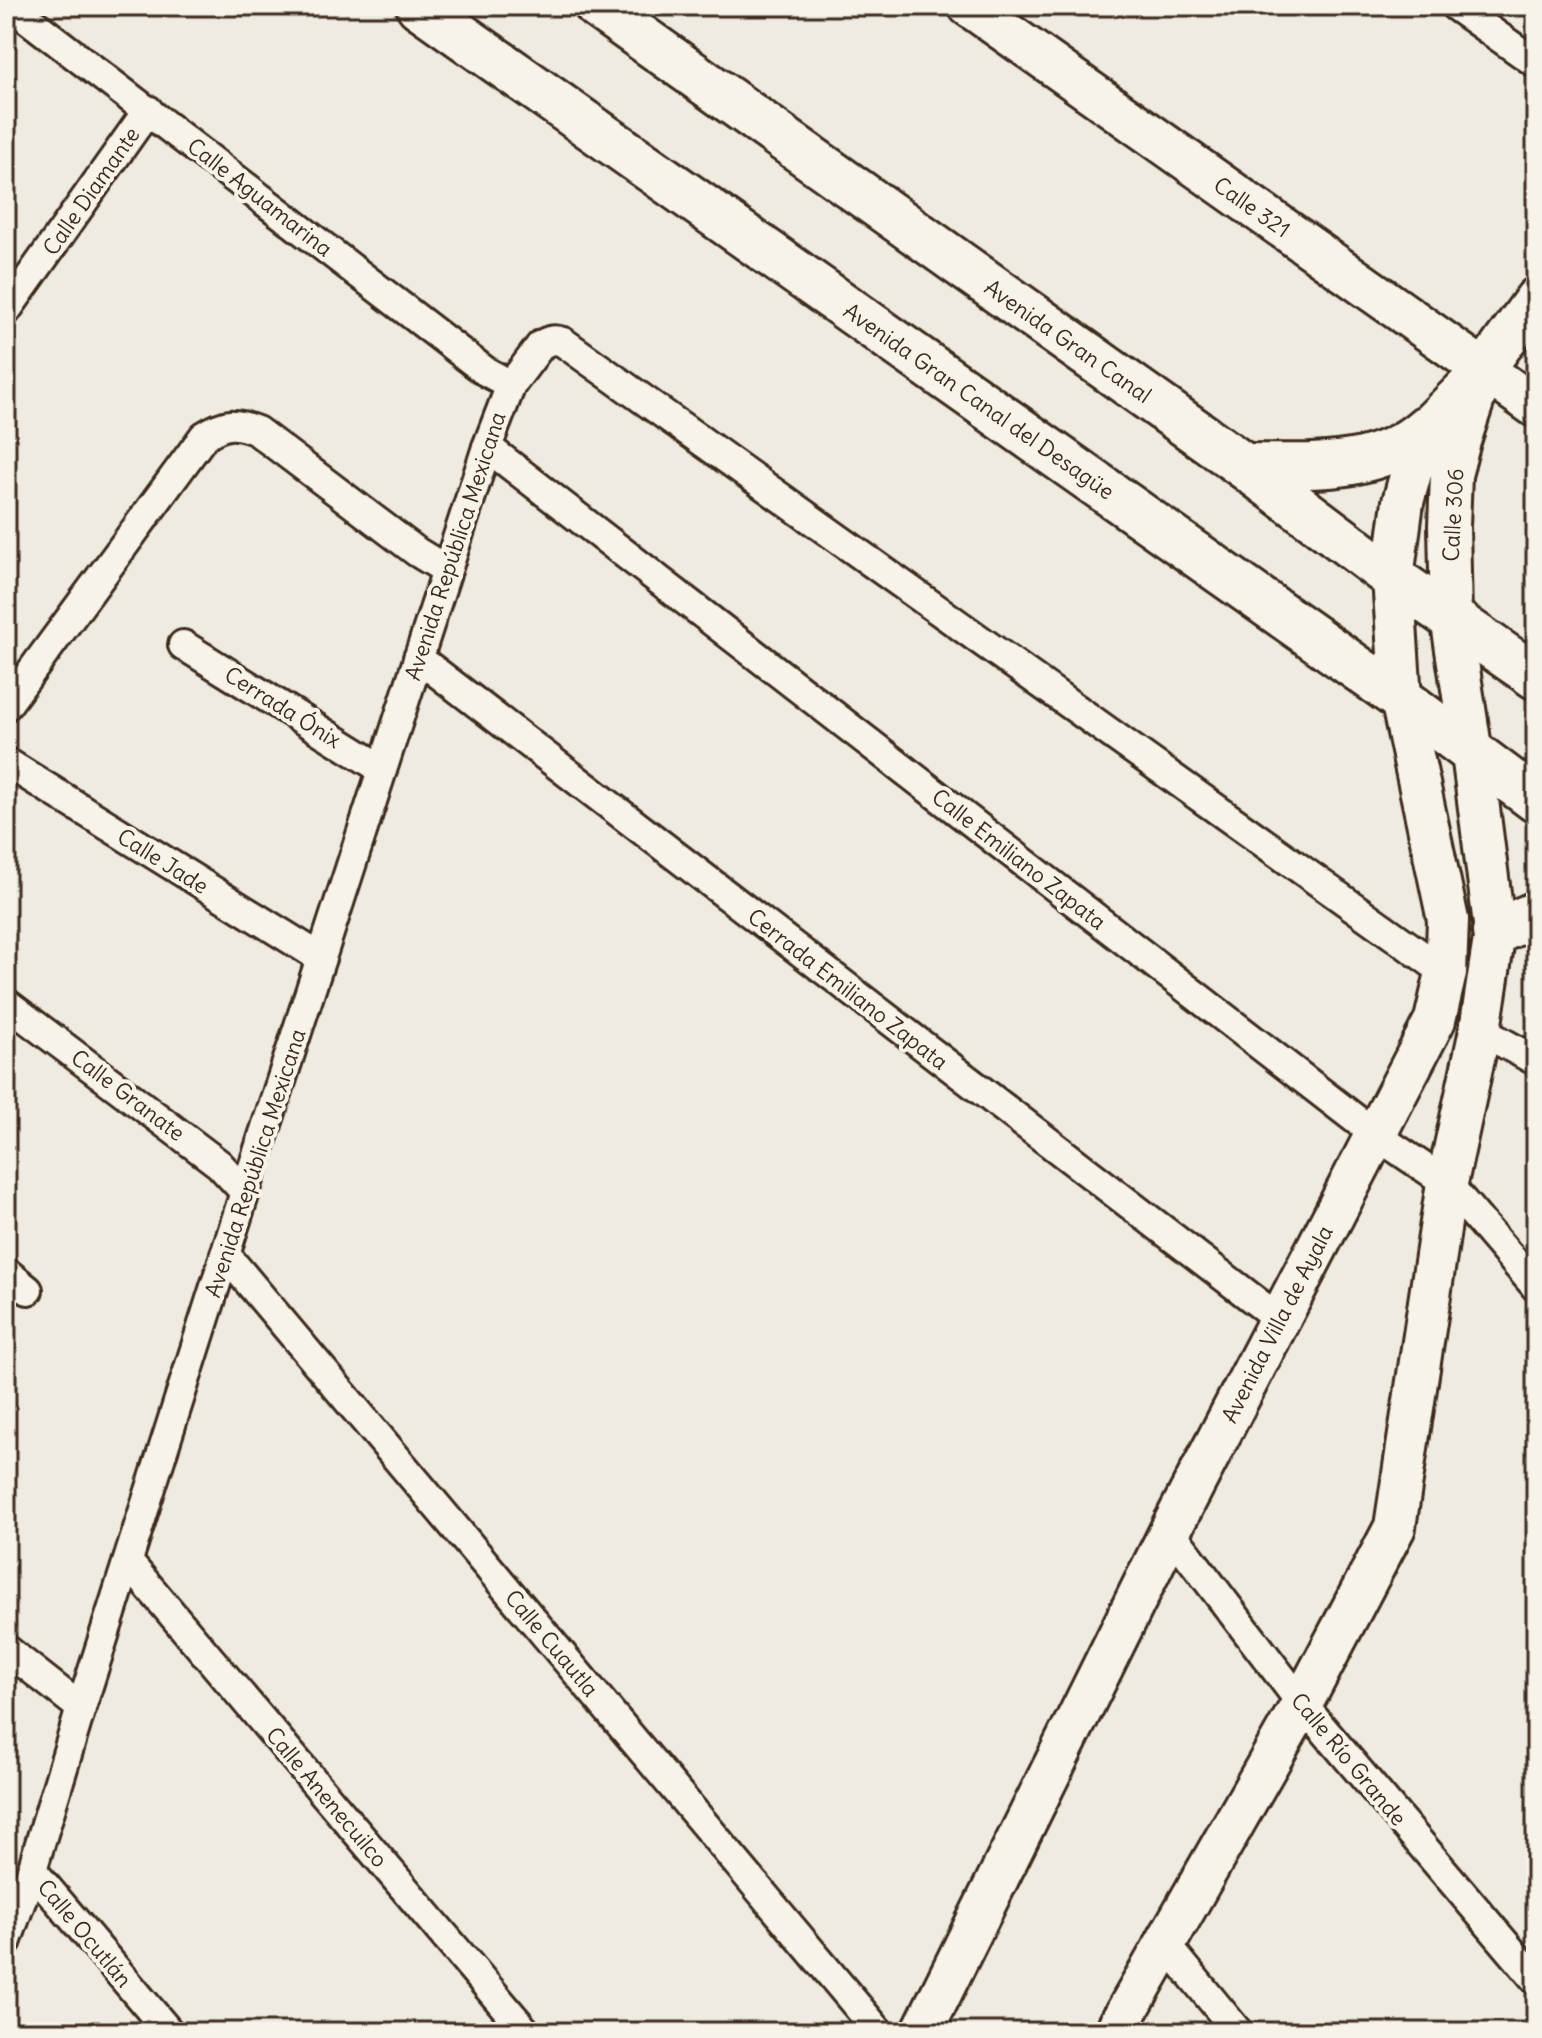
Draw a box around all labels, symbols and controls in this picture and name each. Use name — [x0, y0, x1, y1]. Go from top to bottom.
street label: Calle Diamante — [36, 121, 146, 261]
street label: Calle Aguamarina — [182, 132, 338, 262]
street label: Calle 321 — [1208, 171, 1296, 243]
street label: Avenida Gran Canal — [979, 273, 1157, 409]
street label: Avenida Gran Canal del Desagüe — [838, 297, 1120, 505]
street label: Avenida República Mexicana — [398, 408, 512, 684]
street label: Calle 306 — [1437, 468, 1469, 562]
street label: Cerrada Ónix — [220, 660, 347, 754]
street label: Calle Emiliano Zapata — [926, 782, 1112, 936]
street label: Calle Jade — [112, 822, 214, 900]
street label: Cerrada Emiliano Zapata — [742, 902, 954, 1076]
street label: Avenida República Mexicana — [198, 1025, 312, 1301]
street label: Calle Granate — [66, 1043, 190, 1147]
street label: Avenida Villa de Ayala — [1215, 1221, 1339, 1427]
street label: Calle Cuautla — [499, 1584, 605, 1702]
street label: Calle Río Grande — [1285, 1687, 1413, 1831]
street label: Calle Anenecuilco — [260, 1721, 394, 1873]
street label: Calle Ocutlán — [32, 1873, 138, 1993]

